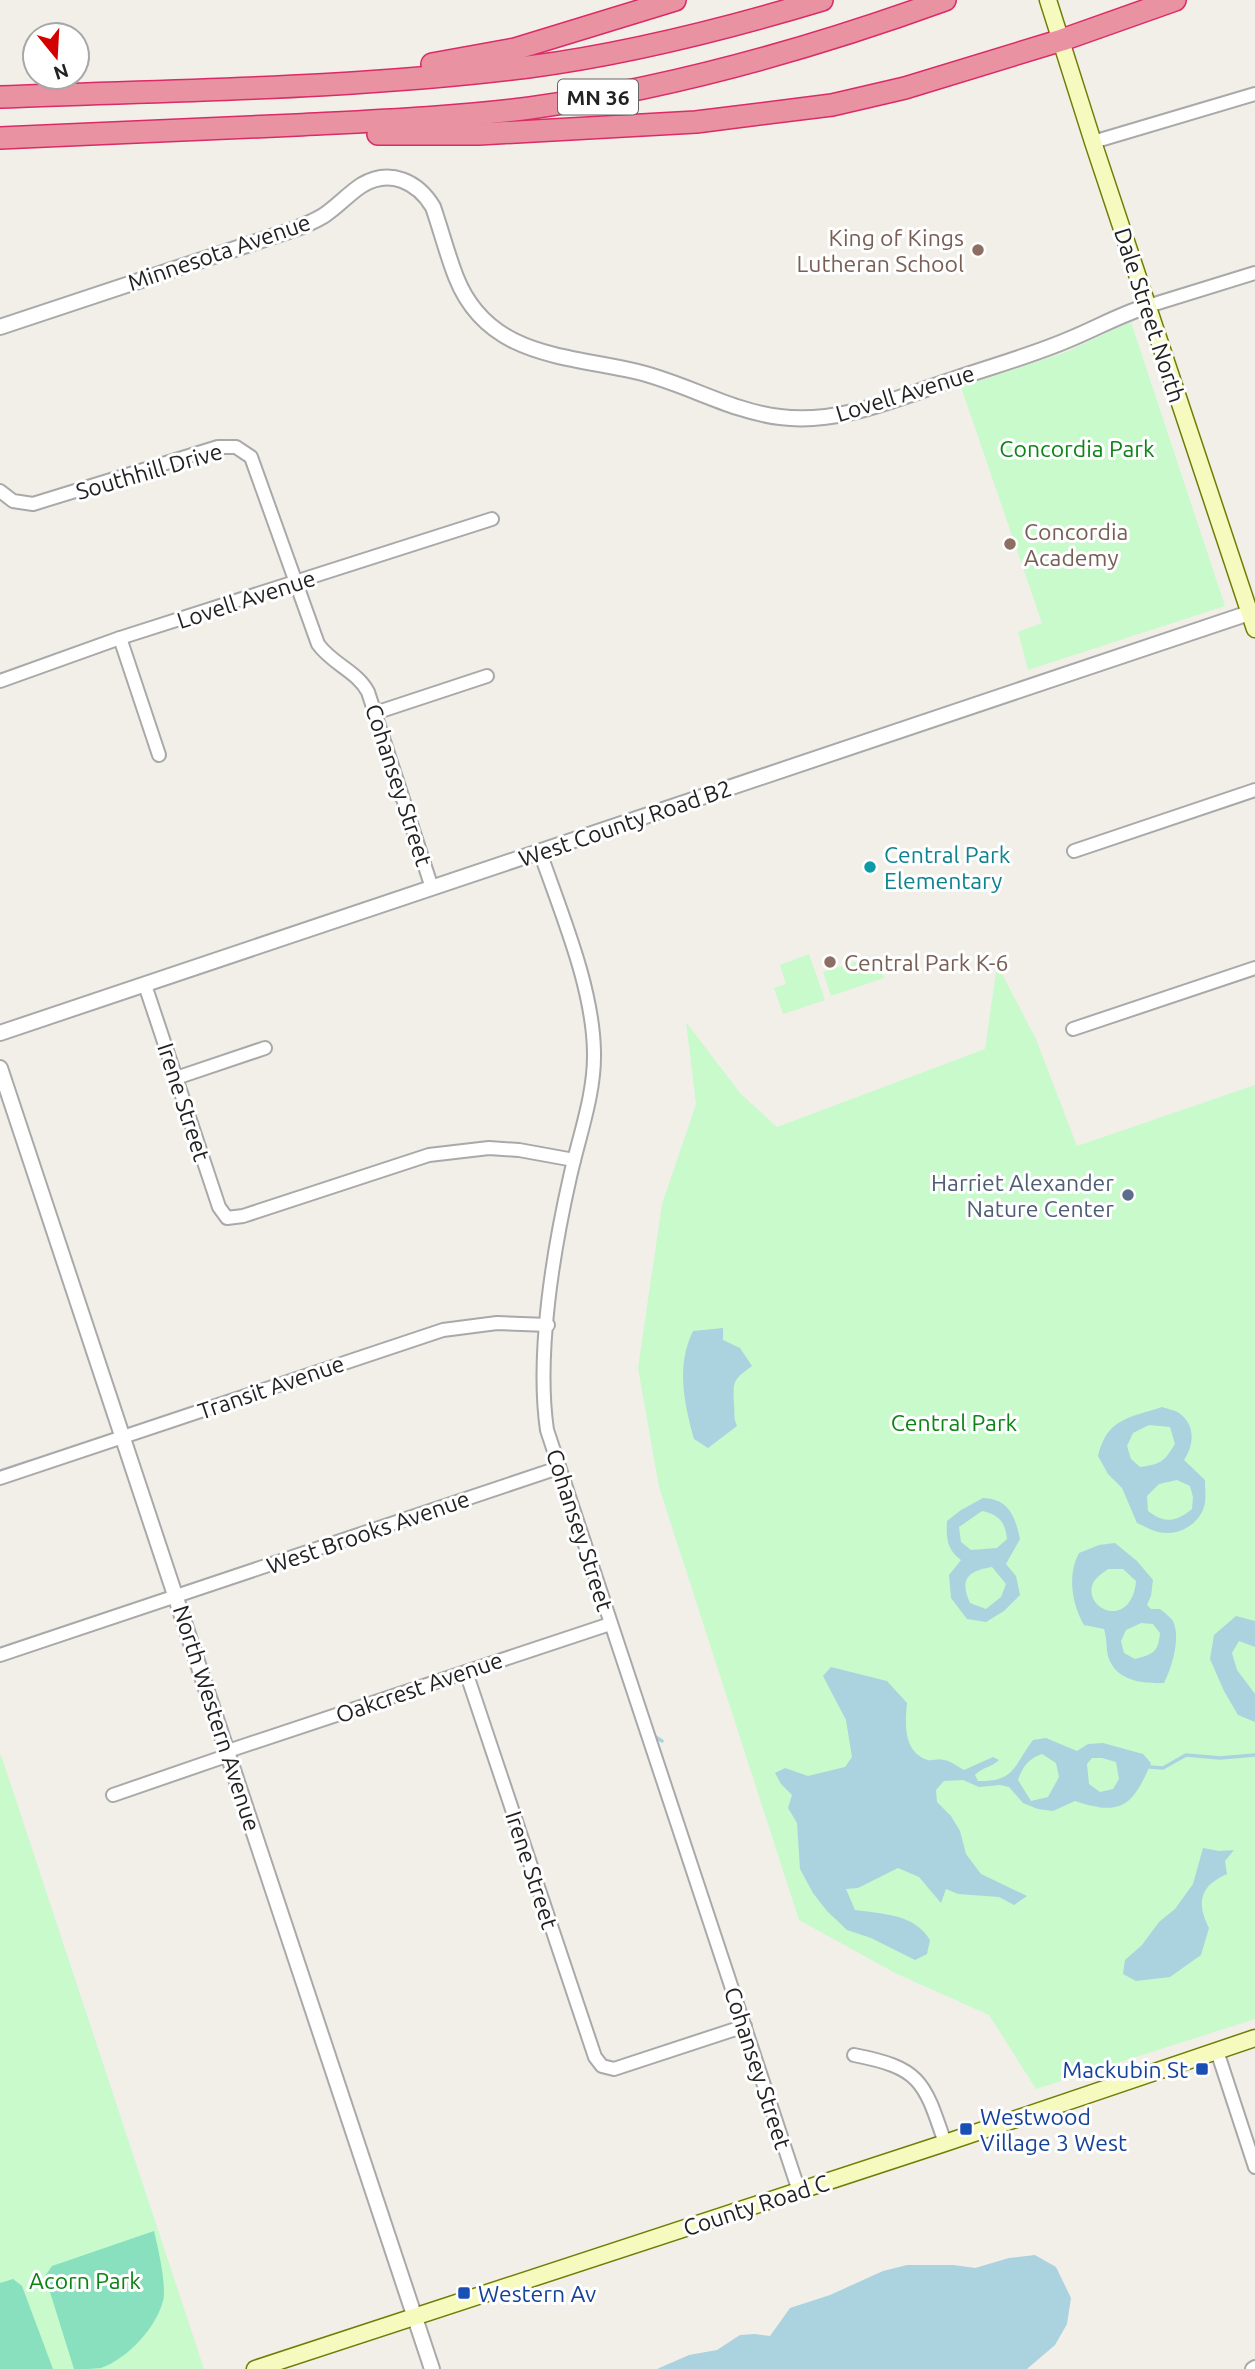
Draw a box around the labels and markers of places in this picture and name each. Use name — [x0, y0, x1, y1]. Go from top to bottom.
place label: King of Kings Lutheran School — [797, 225, 964, 276]
marker: King of Kings Lutheran School — [970, 242, 986, 258]
place label: Concordia Academy — [1024, 519, 1128, 570]
marker: Concordia Academy — [1002, 536, 1018, 552]
place label: Central Park Elementary — [884, 842, 1011, 893]
marker: Central Park Elementary — [862, 859, 878, 875]
place label: Central Park K-6 — [844, 950, 1008, 975]
marker: Central Park K-6 — [822, 954, 838, 970]
place label: Harriet Alexander Nature Center — [931, 1170, 1114, 1221]
marker: Harriet Alexander Nature Center — [1120, 1187, 1136, 1203]
place label: Mackubin St — [1062, 2057, 1188, 2082]
marker: Mackubin St — [1194, 2061, 1210, 2077]
place label: Westwood Village 3 West — [980, 2104, 1127, 2155]
marker: Westwood Village 3 West — [958, 2121, 974, 2137]
place label: Western Av — [478, 2281, 596, 2306]
marker: Western Av — [456, 2285, 472, 2301]

